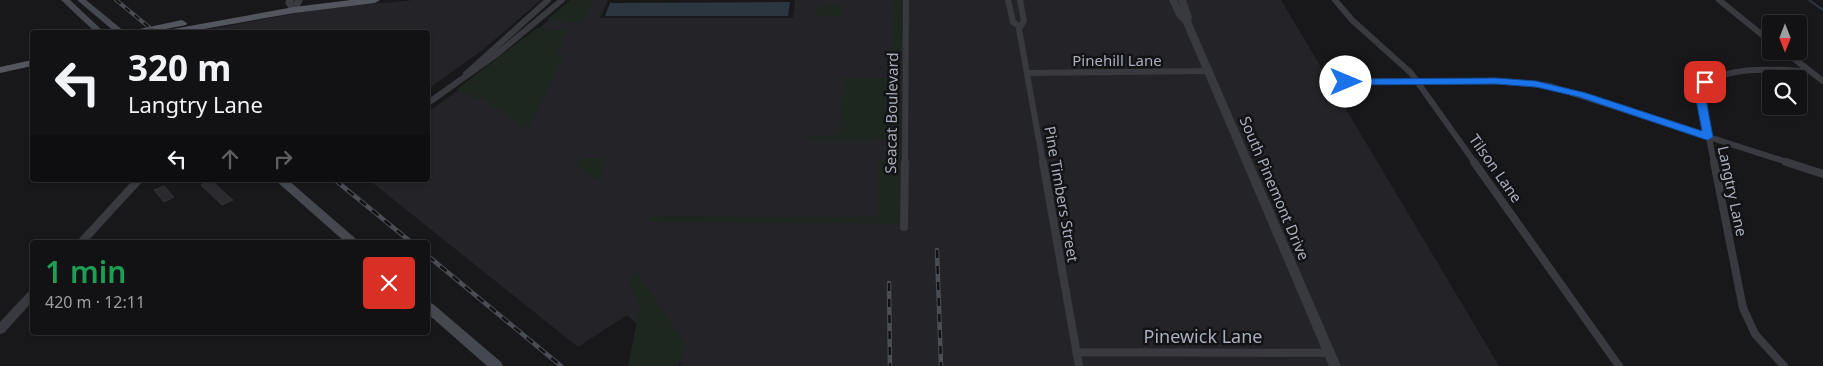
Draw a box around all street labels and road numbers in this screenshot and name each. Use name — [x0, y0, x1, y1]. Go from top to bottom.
street label: Pinehill Lane — [1072, 50, 1162, 70]
street label: Seacat Boulevard — [880, 52, 902, 174]
street label: South Pinemont Drive — [1236, 113, 1314, 263]
street label: Pine Timbers Street — [1040, 124, 1084, 264]
street label: Tilson Lane — [1465, 130, 1527, 206]
street label: Langtry Lane — [1714, 144, 1752, 238]
street label: Pinewick Lane — [1144, 324, 1262, 348]

